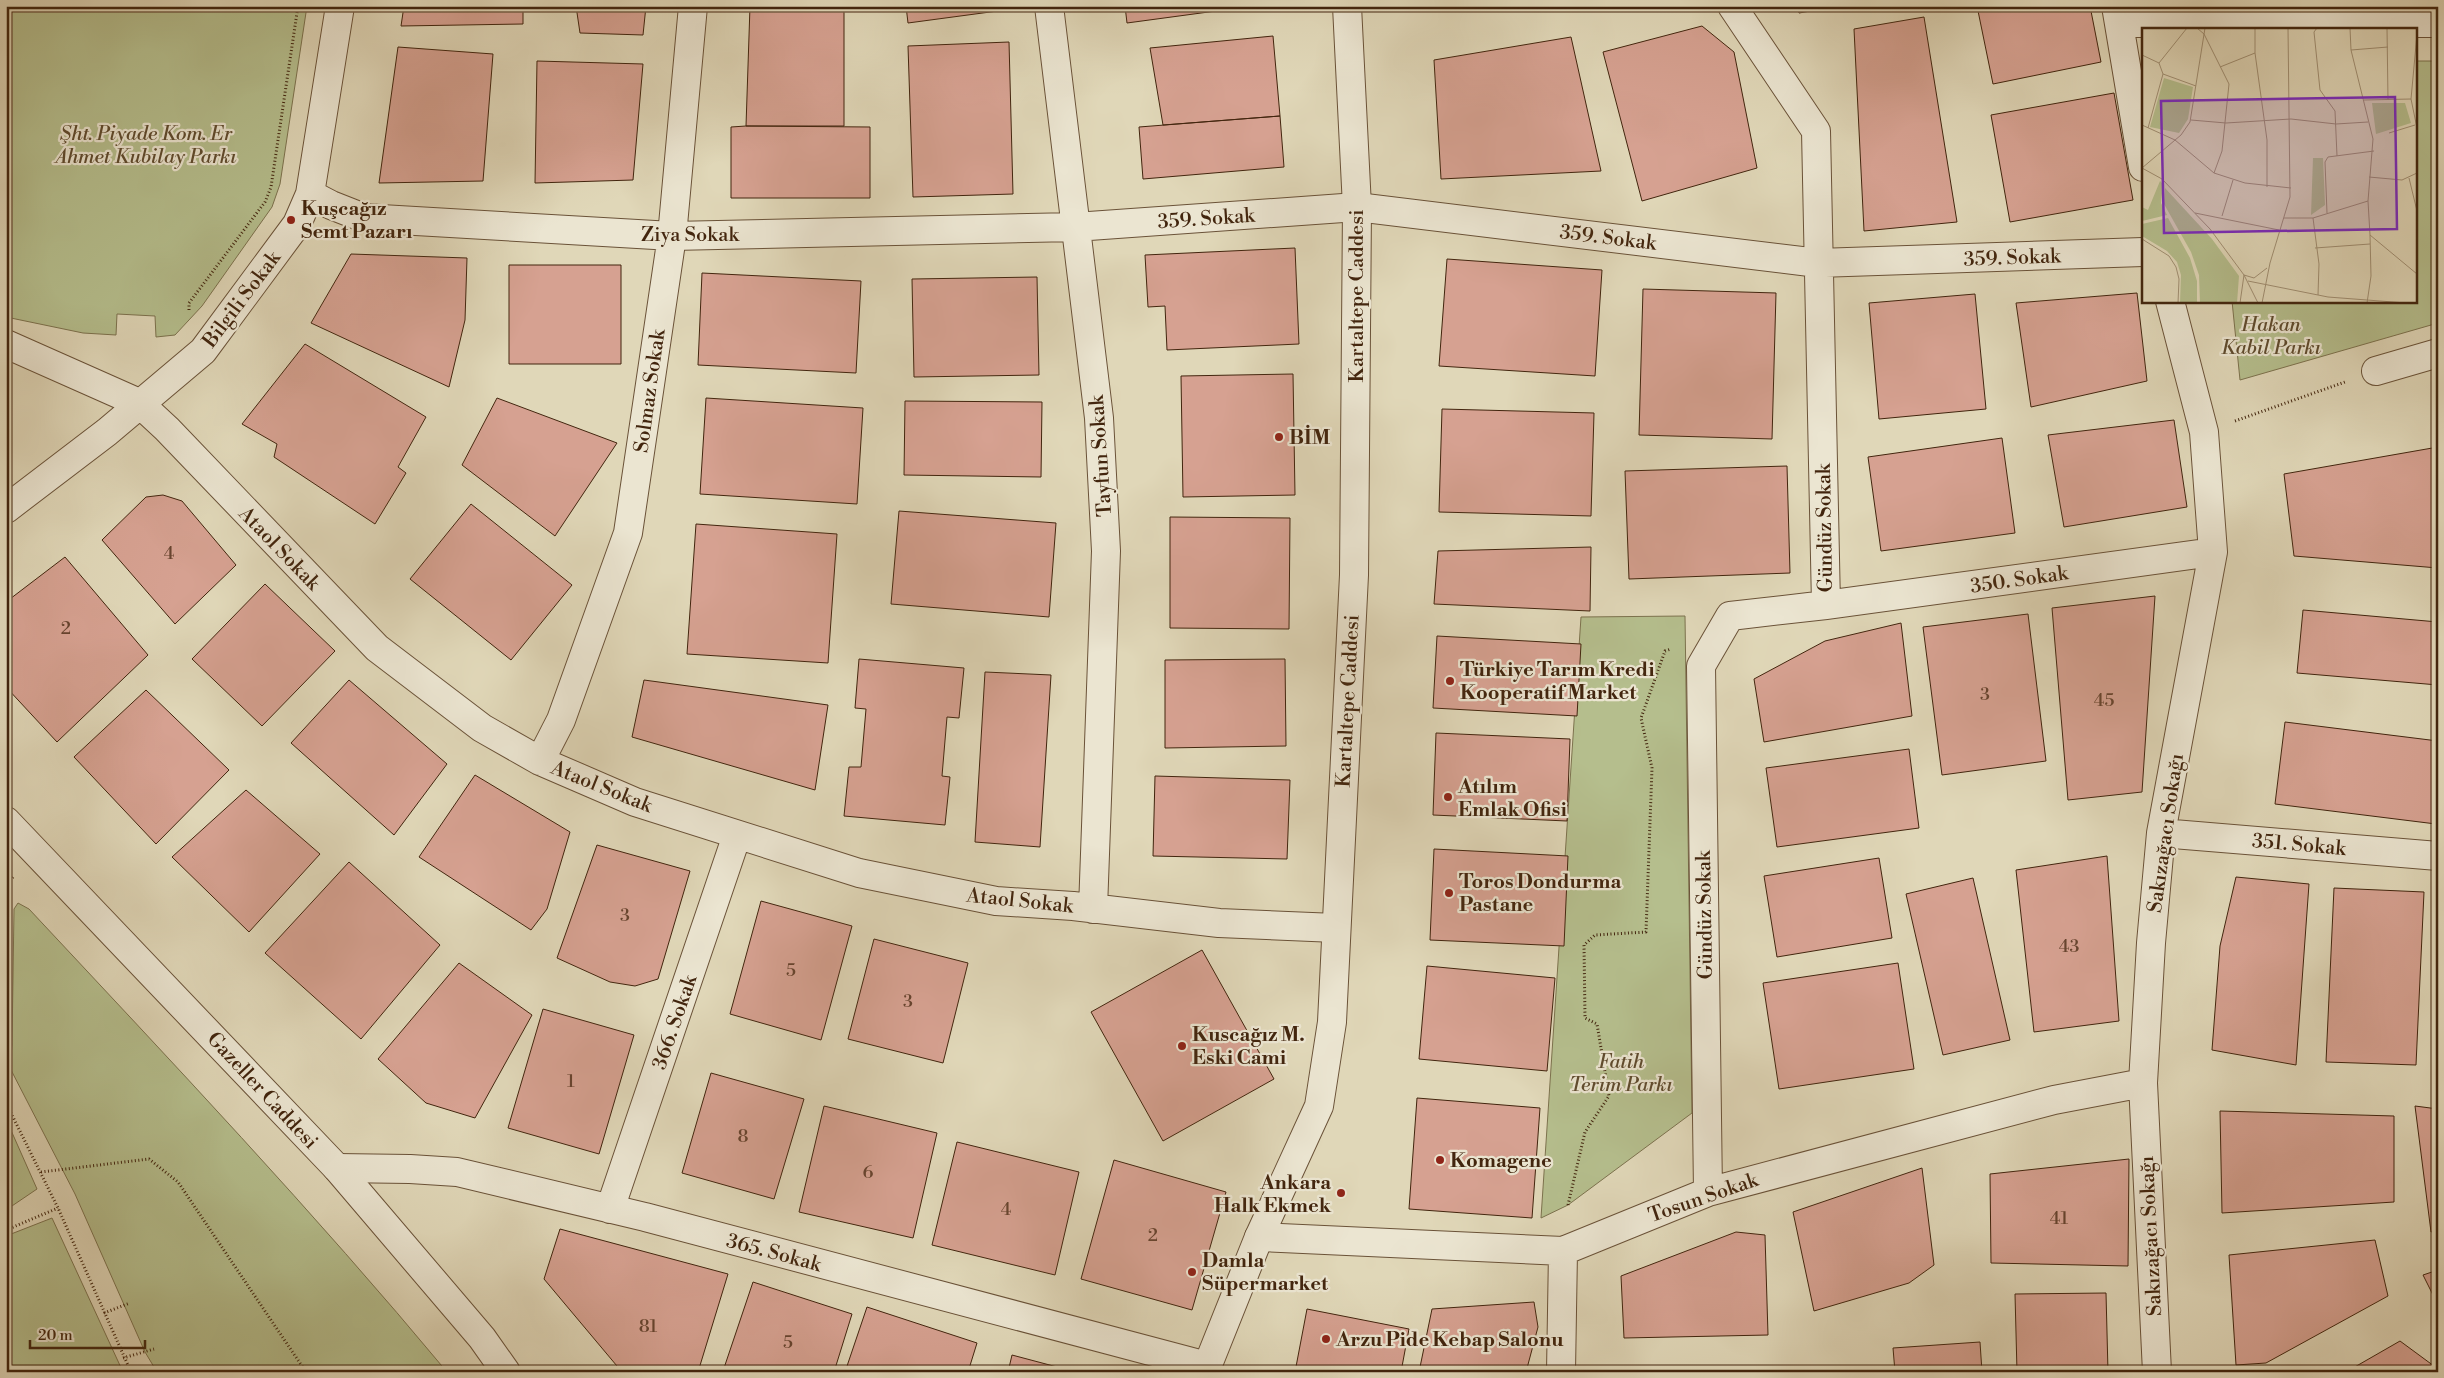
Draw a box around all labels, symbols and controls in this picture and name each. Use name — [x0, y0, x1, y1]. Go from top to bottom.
inset map — [2142, 28, 2416, 302]
park label: Şht. Piyade Kom. Er Ahmet Kubilay Parkı — [54, 122, 237, 170]
place label: Kuşcağız Semt Pazarı — [301, 197, 413, 245]
street label: 359. Sokak — [1157, 204, 1257, 235]
street label: Kartaltepe Caddesi — [1345, 209, 1370, 382]
marker: Kuşcağız Semt Pazarı — [285, 214, 297, 226]
street label: 359. Sokak — [1558, 220, 1659, 257]
street label: Ziya Sokak — [641, 223, 740, 248]
street label: 359. Sokak — [1963, 244, 2063, 273]
street label: Bilgili Sokak — [197, 245, 288, 354]
park label: Hakan Kabil Parkı — [2221, 313, 2322, 361]
street label: Solmaz Sokak — [629, 326, 672, 455]
street label: Tayfun Sokak — [1085, 393, 1118, 517]
place label: BİM — [1289, 424, 1331, 451]
marker: BİM — [1273, 431, 1285, 443]
street label: Gündüz Sokak — [1812, 462, 1839, 593]
street label: Ataol Sokak — [232, 501, 326, 597]
house number: 4 — [164, 542, 175, 565]
street label: 350. Sokak — [1969, 561, 2071, 600]
street label: Kartaltepe Caddesi — [1331, 614, 1366, 788]
house number: 2 — [61, 617, 71, 640]
place label: Türkiye Tarım Kredi Kooperatif Market — [1460, 658, 1655, 706]
marker: Türkiye Tarım Kredi Kooperatif Market — [1444, 675, 1456, 687]
house number: 3 — [1980, 683, 1990, 706]
house number: 45 — [2094, 689, 2114, 712]
street label: Sakızağacı Sokağı — [2143, 752, 2190, 914]
street label: Ataol Sokak — [546, 755, 657, 820]
place label: Atılım Emlak Ofisi — [1457, 775, 1567, 823]
marker: Atılım Emlak Ofisi — [1442, 791, 1454, 803]
street label: 351. Sokak — [2251, 829, 2348, 862]
street label: Gündüz Sokak — [1692, 849, 1719, 980]
place label: Toros Dondurma Pastane — [1459, 870, 1621, 918]
street label: Ataol Sokak — [964, 883, 1076, 920]
marker: Toros Dondurma Pastane — [1443, 887, 1455, 899]
house number: 3 — [620, 904, 630, 927]
house number: 43 — [2059, 935, 2079, 958]
house number: 5 — [786, 959, 796, 982]
street label: 366. Sokak — [648, 970, 704, 1073]
house number: 3 — [903, 990, 913, 1013]
place label: Kuscağız M. Eski Cami — [1192, 1023, 1305, 1071]
street label: Gazeller Caddesi — [201, 1027, 323, 1155]
marker: Kuscağız M. Eski Cami — [1176, 1040, 1188, 1052]
park label: Fatih Terim Parkı — [1569, 1050, 1674, 1098]
house number: 1 — [567, 1070, 575, 1093]
house number: 8 — [737, 1125, 749, 1148]
place label: Komagene — [1450, 1149, 1552, 1174]
marker: Komagene — [1434, 1154, 1446, 1166]
street label: Sakızağacı Sokağı — [2135, 1155, 2168, 1317]
house number: 6 — [863, 1161, 874, 1184]
street label: Tosun Sokak — [1645, 1168, 1763, 1229]
place label: Ankara Halk Ekmek — [1214, 1171, 1332, 1219]
marker: Ankara Halk Ekmek — [1335, 1187, 1347, 1199]
house number: 4 — [1001, 1198, 1012, 1221]
house number: 41 — [2050, 1207, 2068, 1230]
house number: 2 — [1148, 1224, 1158, 1247]
street label: 365. Sokak — [723, 1229, 825, 1279]
place label: Damla Süpermarket — [1202, 1249, 1329, 1297]
marker: Damla Süpermarket — [1186, 1266, 1198, 1278]
house number: 81 — [639, 1315, 657, 1338]
scale bar — [30, 1318, 145, 1350]
text: 20 m — [38, 1326, 73, 1345]
place label: Arzu Pide Kebap Salonu — [1335, 1328, 1564, 1353]
house number: 5 — [783, 1331, 793, 1354]
marker: Arzu Pide Kebap Salonu — [1320, 1333, 1332, 1345]

